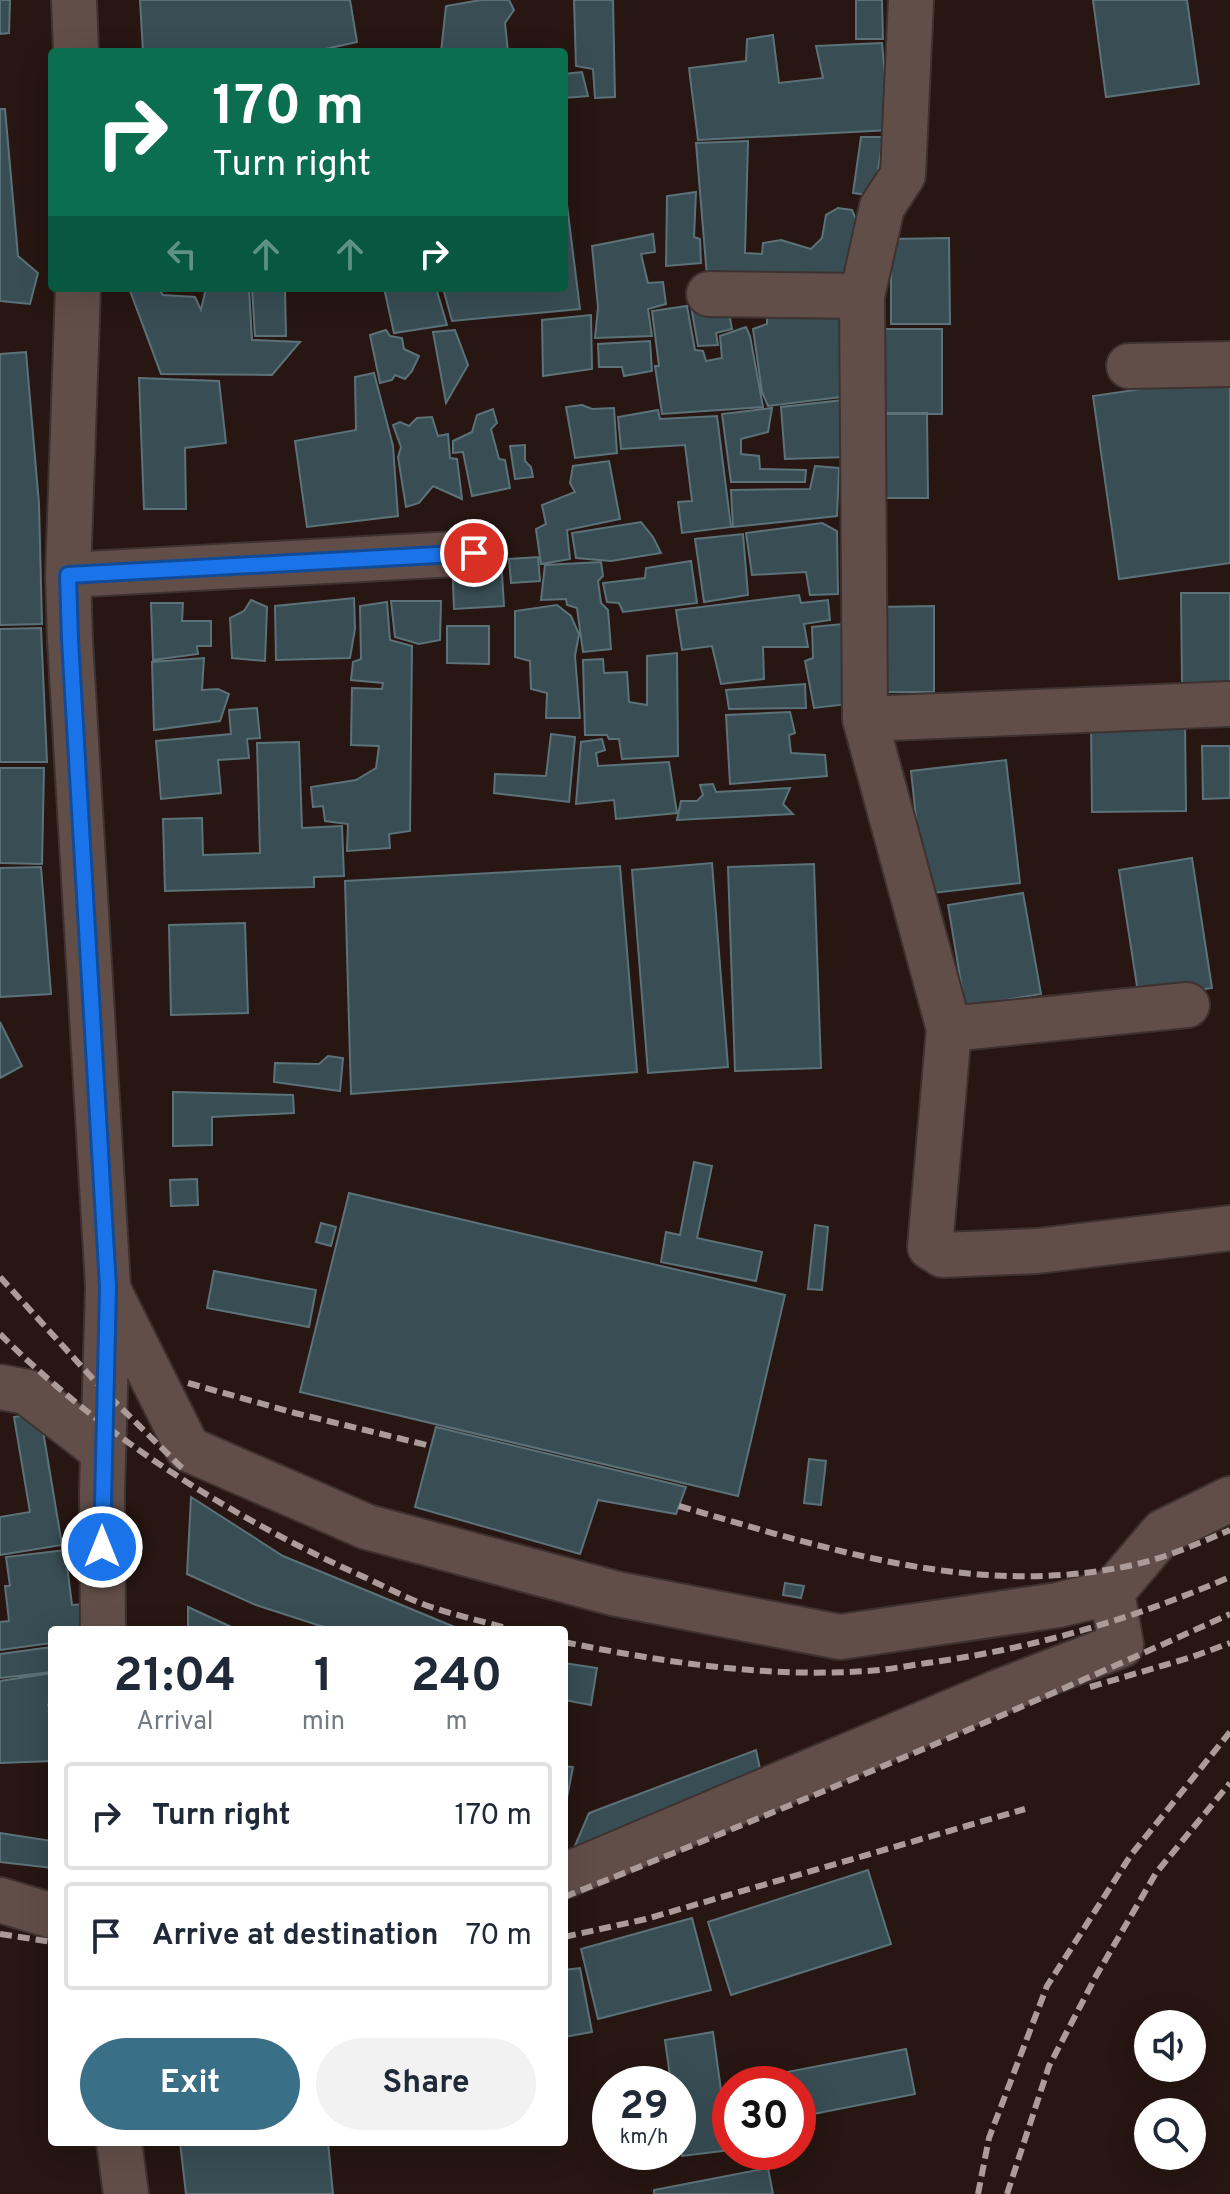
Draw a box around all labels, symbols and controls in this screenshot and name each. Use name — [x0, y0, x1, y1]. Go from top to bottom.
text: 170 m — [212, 74, 364, 144]
icon: right — [80, 80, 184, 184]
text: Turn right — [212, 143, 371, 189]
icon: left — [160, 232, 204, 276]
icon: ahead — [244, 232, 288, 276]
icon: ahead — [328, 232, 372, 276]
icon: right — [412, 232, 456, 276]
pin — [440, 519, 508, 587]
icon: arrive — [452, 531, 496, 575]
position arrow — [60, 1505, 144, 1589]
text: 21:04 — [114, 1648, 236, 1708]
text: 1 — [314, 1648, 333, 1708]
text: 240 — [411, 1648, 502, 1708]
text: Arrival — [136, 1706, 214, 1739]
text: min — [302, 1706, 345, 1739]
text: m — [446, 1706, 468, 1739]
icon: right — [84, 1794, 128, 1838]
text: Turn right — [152, 1798, 290, 1835]
text: 170 m — [454, 1798, 532, 1835]
icon: arrive — [84, 1914, 128, 1958]
text: Arrive at destination — [152, 1918, 438, 1955]
text: 70 m — [466, 1918, 532, 1955]
map controls — [1134, 2010, 1206, 2170]
button: sound — [1134, 2010, 1206, 2082]
button: Exit — [80, 2038, 300, 2130]
button: Share — [316, 2038, 536, 2130]
speed limit sign: 30 — [712, 2066, 816, 2170]
text: 29 — [619, 2083, 669, 2133]
button: search — [1134, 2098, 1206, 2170]
text: km/h — [620, 2125, 668, 2151]

